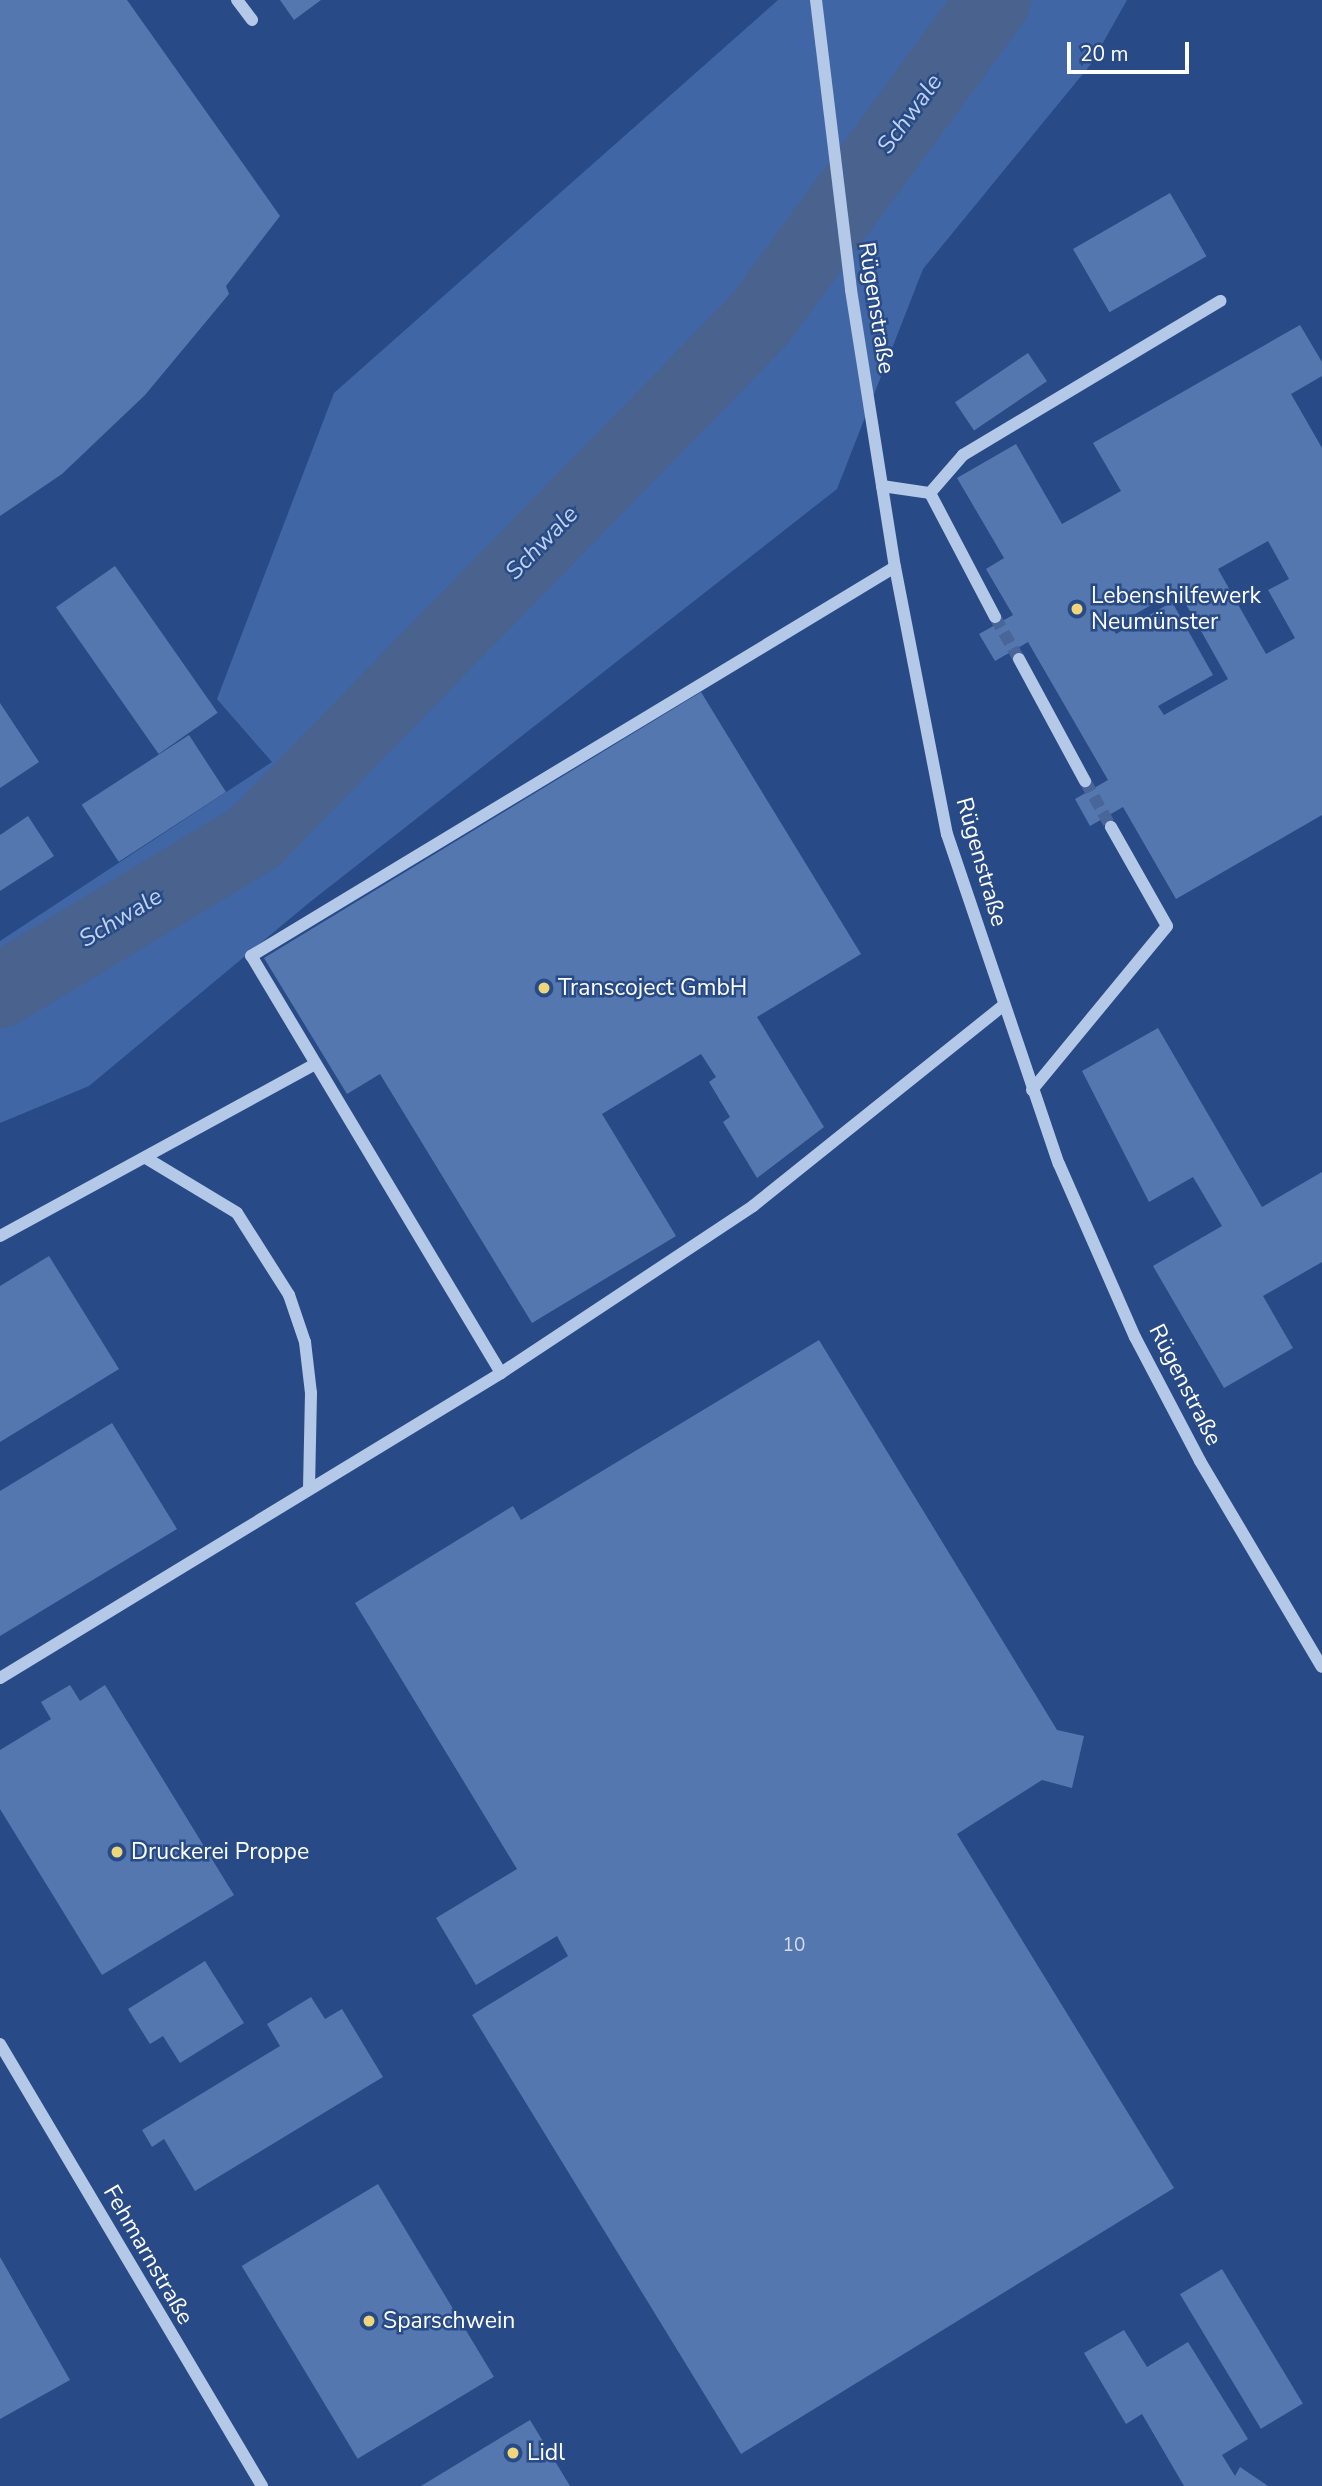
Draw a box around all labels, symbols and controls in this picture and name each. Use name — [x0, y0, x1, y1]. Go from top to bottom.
scale bar — [1070, 28, 1192, 72]
text: 20 m — [1080, 40, 1129, 68]
water label: Schwale — [871, 68, 949, 160]
street label: Rügenstraße — [852, 240, 900, 376]
water label: Schwale — [500, 500, 584, 586]
place label: Lebenshilfewerk Neumünster — [1091, 582, 1261, 636]
marker: Lebenshilfewerk Neumünster — [1069, 601, 1085, 617]
street label: Rügenstraße — [949, 794, 1013, 930]
water label: Schwale — [74, 882, 168, 954]
place label: Transcoject GmbH — [558, 974, 747, 1002]
marker: Transcoject GmbH — [536, 980, 552, 996]
street label: Rügenstraße — [1143, 1320, 1227, 1450]
place label: Druckerei Proppe — [131, 1838, 309, 1866]
marker: Druckerei Proppe — [109, 1844, 125, 1860]
house number: 10 — [783, 1935, 805, 1957]
street label: Fehmarnstraße — [97, 2180, 199, 2330]
place label: Sparschwein — [383, 2307, 515, 2335]
marker: Sparschwein — [361, 2313, 377, 2329]
place label: Lidl — [527, 2439, 565, 2467]
marker: Lidl — [505, 2445, 521, 2461]

